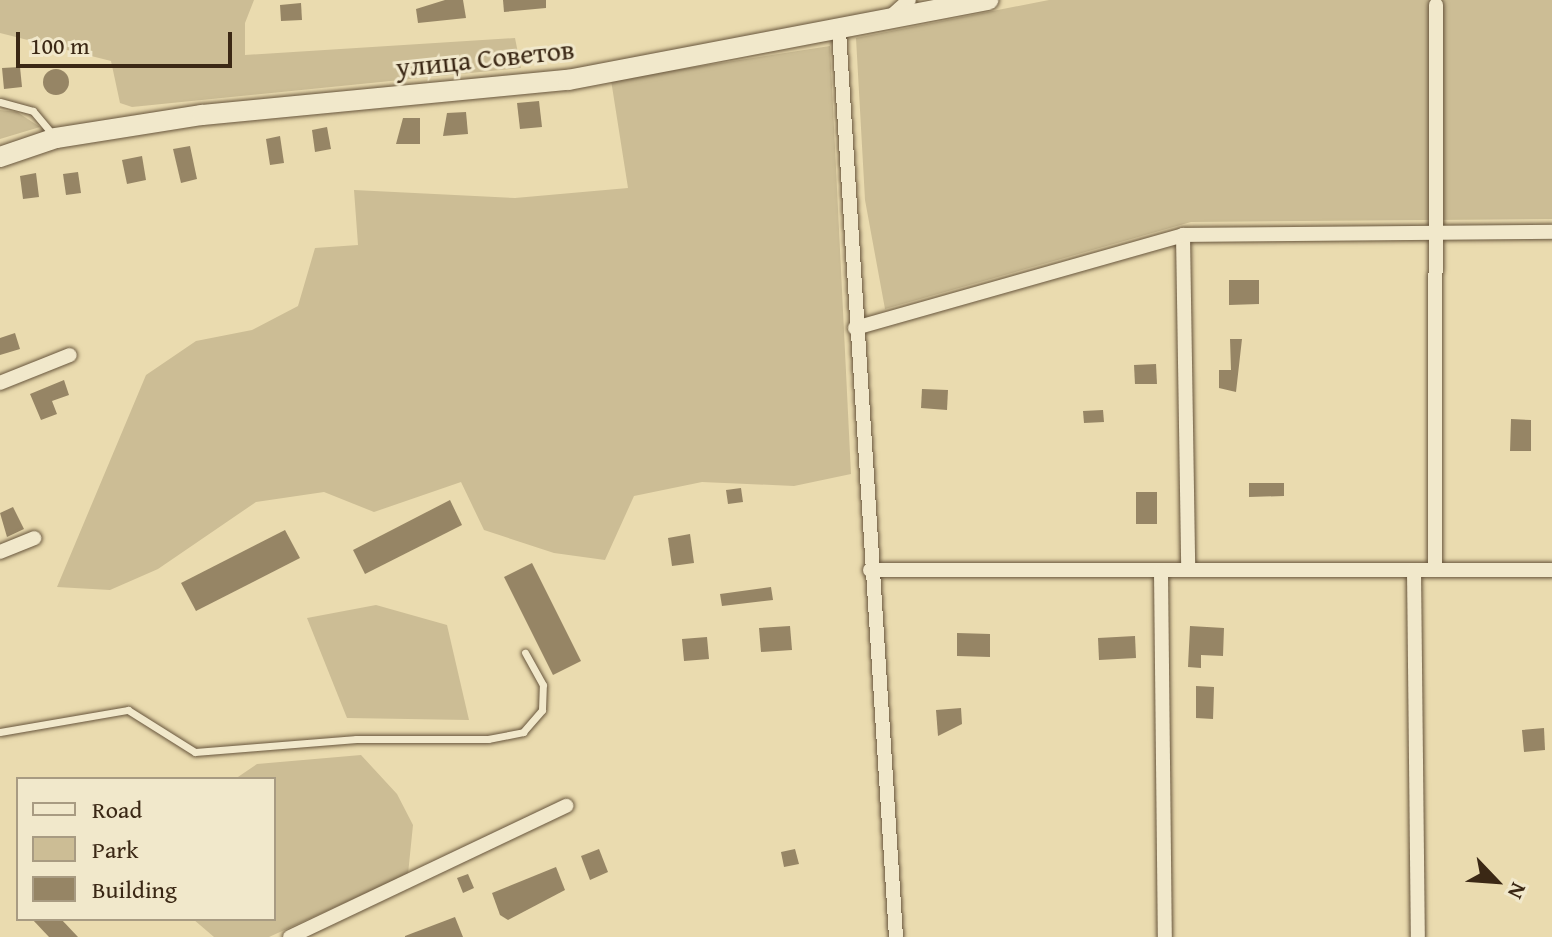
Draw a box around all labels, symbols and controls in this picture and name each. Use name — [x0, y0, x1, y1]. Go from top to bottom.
scale bar — [20, 16, 236, 66]
text: 100 m — [30, 28, 90, 63]
street label: улица Советов — [394, 32, 576, 84]
legend — [16, 777, 276, 921]
text: Road — [92, 792, 142, 827]
text: Park — [92, 832, 138, 867]
north arrow — [1456, 841, 1536, 921]
text: Building — [92, 872, 177, 907]
text: N — [1500, 878, 1535, 905]

